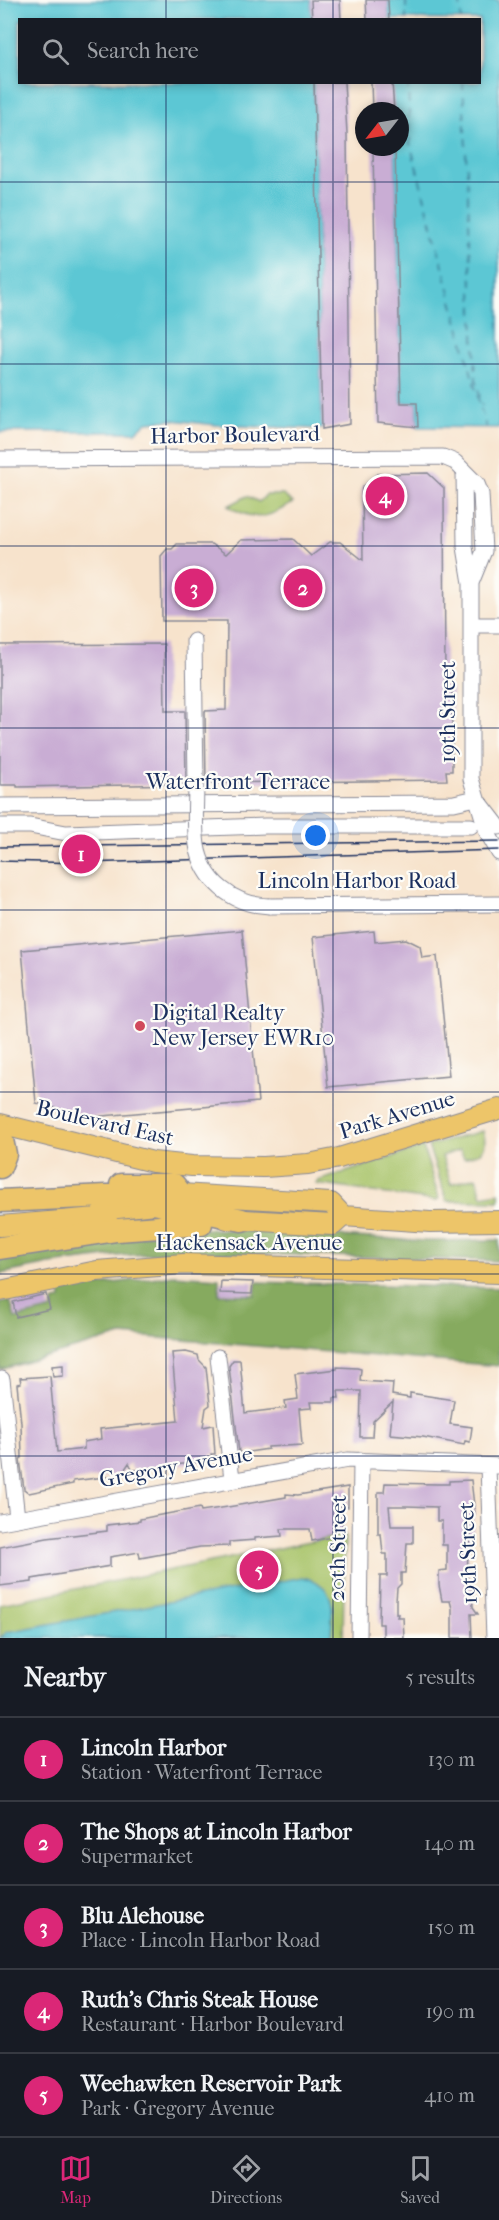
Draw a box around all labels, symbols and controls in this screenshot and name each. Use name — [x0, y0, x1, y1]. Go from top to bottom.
search box — [18, 18, 481, 84]
icon: search — [39, 35, 72, 68]
text: Search here — [87, 38, 199, 64]
north arrow — [355, 102, 409, 156]
street label: Harbor Boulevard — [150, 421, 321, 449]
pin: 4 — [366, 474, 404, 518]
pin: 3 — [174, 566, 214, 610]
pin: 2 — [284, 566, 322, 610]
street label: 19th Street — [435, 661, 461, 763]
street label: Waterfront Terrace — [145, 769, 330, 795]
your location — [301, 821, 330, 850]
pin: 1 — [62, 832, 100, 876]
street label: Lincoln Harbor Road — [257, 868, 458, 894]
place label: Digital Realty New Jersey EWR10 — [152, 1000, 334, 1051]
marker: Digital Realty New Jersey EWR10 — [133, 1019, 147, 1033]
street label: Park Avenue — [336, 1085, 458, 1145]
street label: Boulevard East — [34, 1095, 177, 1152]
street label: Hackensack Avenue — [156, 1230, 343, 1256]
street label: Gregory Avenue — [97, 1441, 255, 1493]
street label: 20th Street — [324, 1494, 352, 1601]
street label: 19th Street — [453, 1501, 483, 1605]
pin: 5 — [240, 1548, 278, 1592]
text: Nearby — [24, 1662, 106, 1693]
text: 5 results — [405, 1666, 475, 1689]
text: Lincoln Harbor — [81, 1735, 226, 1761]
text: 1 — [40, 1748, 47, 1771]
text: 130 m — [428, 1748, 475, 1771]
text: Station · Waterfront Terrace — [81, 1761, 322, 1784]
text: The Shops at Lincoln Harbor — [81, 1819, 352, 1845]
text: 2 — [38, 1832, 49, 1855]
text: 140 m — [424, 1832, 475, 1855]
text: Supermarket — [81, 1845, 193, 1868]
text: Blu Alehouse — [81, 1903, 204, 1929]
text: 3 — [39, 1916, 48, 1939]
text: 150 m — [427, 1916, 475, 1939]
text: Place · Lincoln Harbor Road — [81, 1929, 320, 1952]
text: Ruth's Chris Steak House — [81, 1987, 318, 2013]
text: 4 — [38, 2000, 49, 2023]
text: 190 m — [425, 2000, 475, 2023]
text: Restaurant · Harbor Boulevard — [81, 2013, 344, 2036]
text: Weehawken Reservoir Park — [81, 2071, 341, 2097]
text: 5 — [39, 2084, 48, 2107]
text: 410 m — [424, 2084, 475, 2107]
text: Park · Gregory Avenue — [81, 2097, 274, 2120]
tab: Map — [59, 2152, 92, 2207]
tab: Directions — [210, 2152, 282, 2207]
tab: Saved — [400, 2152, 440, 2207]

